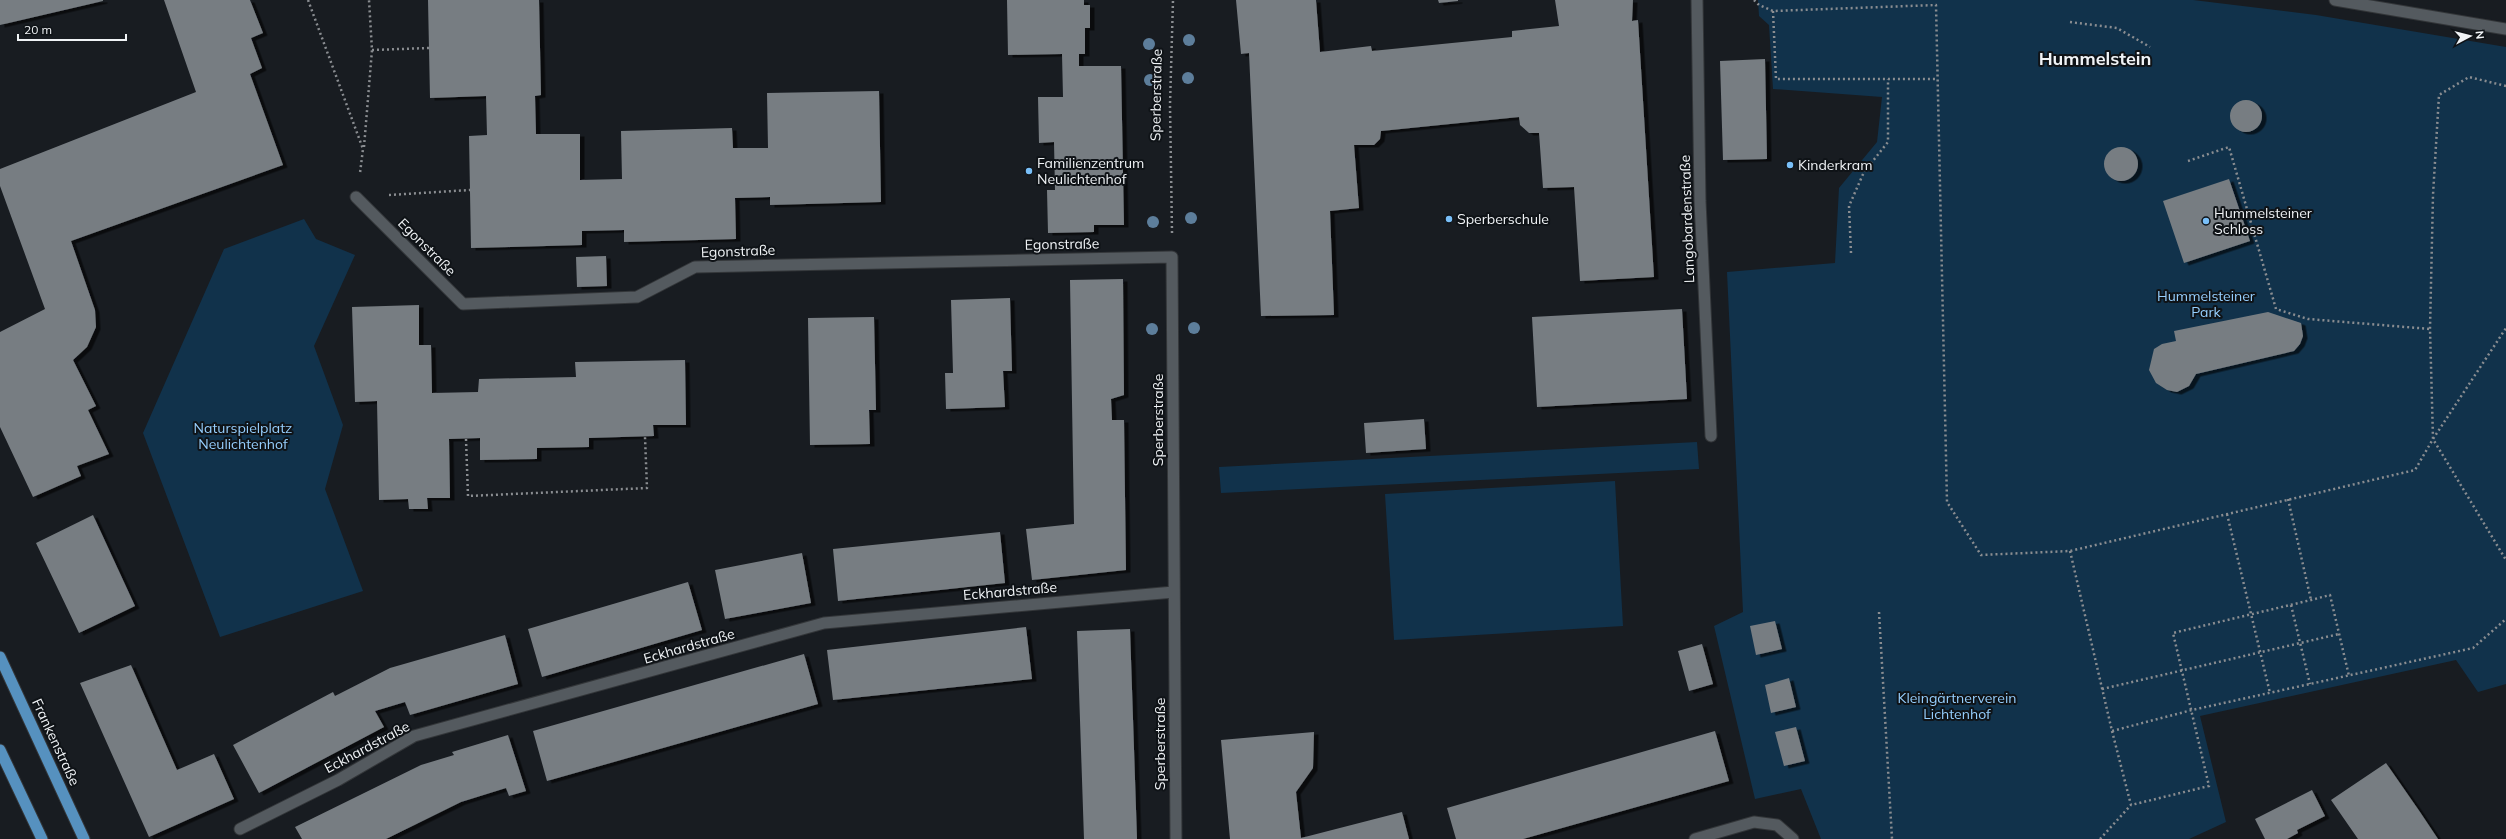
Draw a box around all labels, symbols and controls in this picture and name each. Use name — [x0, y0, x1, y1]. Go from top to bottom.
scale bar — [18, 16, 126, 42]
north arrow — [2450, 16, 2490, 56]
text: 20 m — [24, 22, 52, 37]
text: N — [2472, 30, 2487, 40]
district label: Hummelstein — [2039, 47, 2151, 70]
street label: Sperberstraße — [1146, 49, 1166, 141]
place label: Familienzentrum Neulichtenhof — [1037, 154, 1144, 188]
street label: Langobardenstraße — [1676, 155, 1698, 283]
place label: Kinderkram — [1798, 156, 1872, 174]
marker: Kinderkram — [1785, 160, 1795, 170]
marker: Familienzentrum Neulichtenhof — [1024, 166, 1034, 176]
place label: Hummelsteiner Schloss — [2214, 204, 2313, 238]
place label: Sperberschule — [1457, 210, 1549, 228]
street label: Egonstraße — [394, 214, 460, 280]
marker: Sperberschule — [1444, 214, 1454, 224]
marker: Hummelsteiner Schloss — [2201, 216, 2211, 226]
street label: Egonstraße — [1025, 234, 1099, 254]
street label: Egonstraße — [700, 241, 776, 261]
park label: Hummelsteiner Park — [2157, 287, 2256, 321]
street label: Sperberstraße — [1149, 374, 1167, 466]
park label: Naturspielplatz Neulichtenhof — [194, 419, 292, 453]
street label: Eckhardstraße — [962, 578, 1058, 604]
street label: Eckhardstraße — [641, 624, 737, 668]
park label: Kleingärtnerverein Lichtenhof — [1898, 689, 2016, 723]
street label: Frankenstraße — [28, 696, 84, 788]
street label: Sperberstraße — [1151, 698, 1169, 790]
street label: Eckhardstraße — [321, 717, 413, 777]

